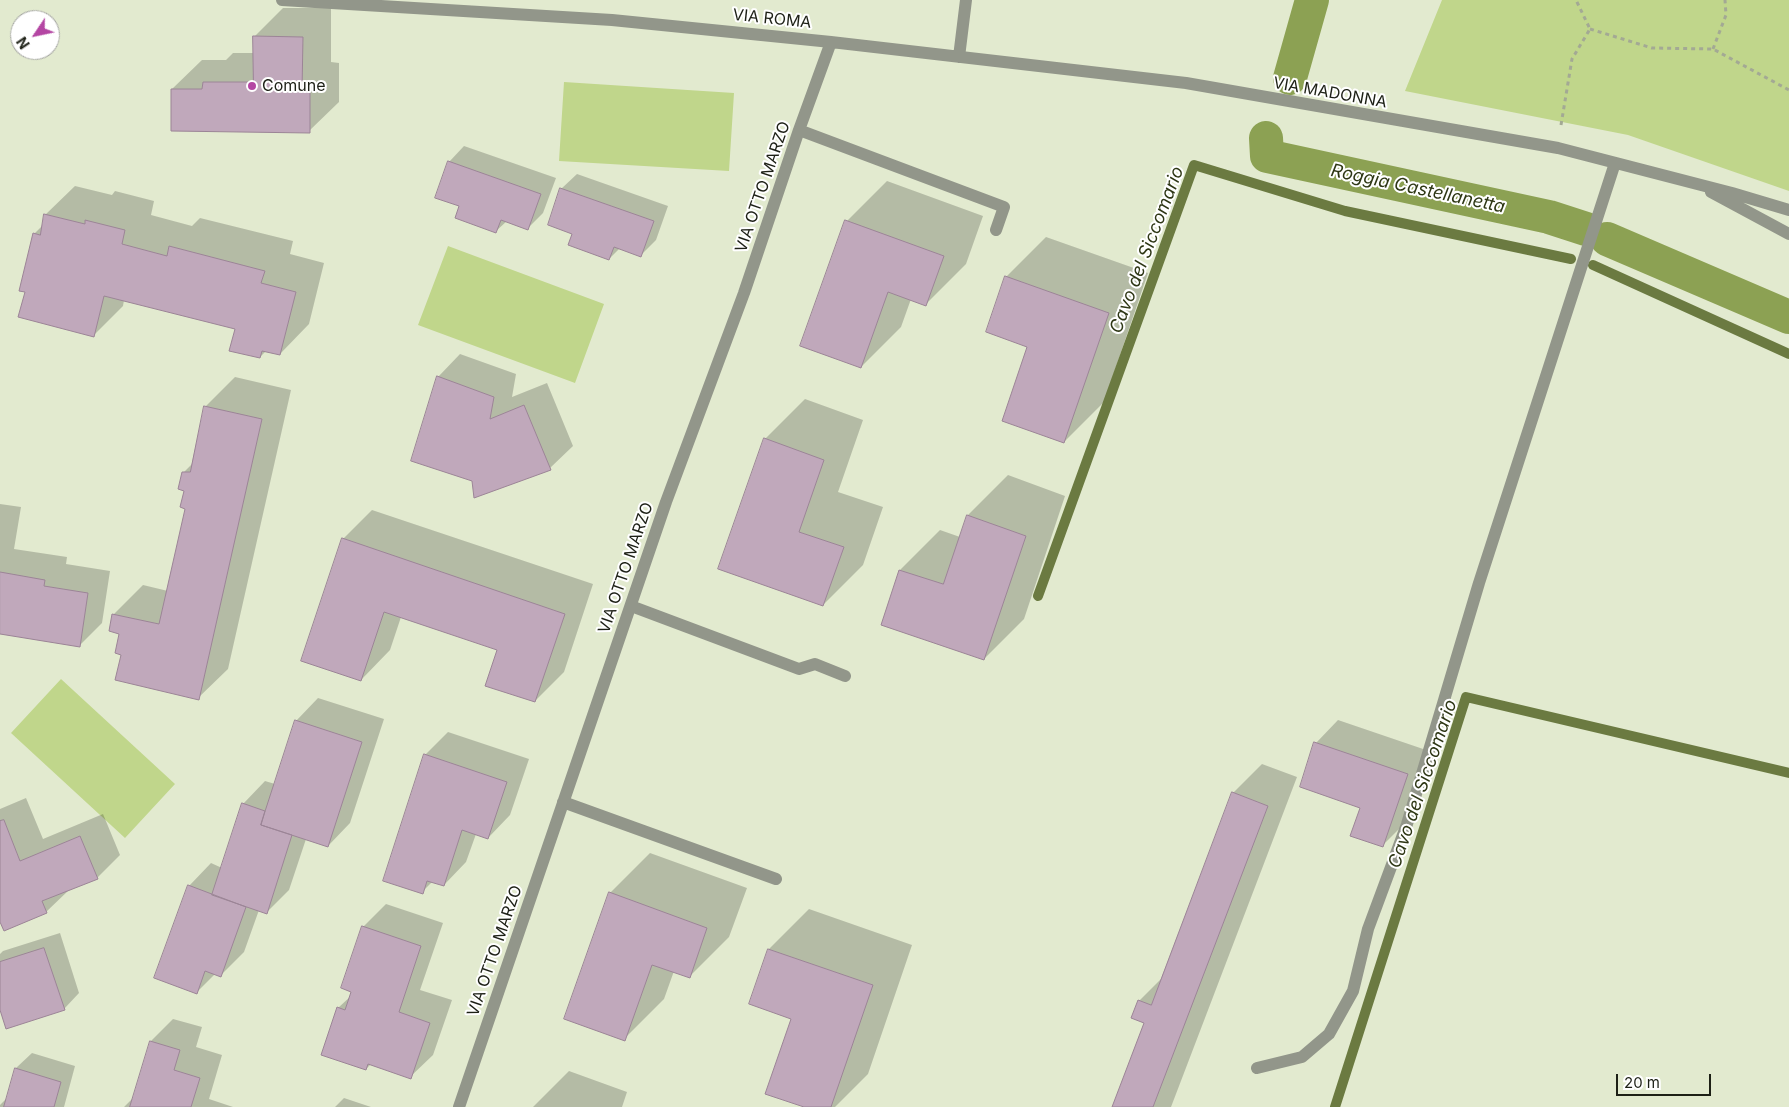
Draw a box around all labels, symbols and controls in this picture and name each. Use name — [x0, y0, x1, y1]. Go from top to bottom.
street label: VIA ROMA — [732, 5, 812, 33]
north arrow — [10, 10, 60, 60]
text: N — [13, 34, 33, 52]
street label: VIA MADONNA — [1272, 74, 1388, 112]
place label: Comune — [262, 76, 326, 96]
marker: Comune — [246, 80, 258, 92]
street label: VIA OTTO MARZO — [732, 119, 794, 255]
water label: Roggia Castellanetta — [1329, 160, 1507, 218]
water label: Cavo del Siccomario — [1105, 164, 1189, 336]
street label: VIA OTTO MARZO — [595, 500, 657, 636]
water label: Cavo del Siccomario — [1384, 697, 1462, 871]
street label: VIA OTTO MARZO — [464, 883, 526, 1019]
scale bar — [1619, 1064, 1714, 1096]
text: 20 m — [1624, 1073, 1660, 1092]

